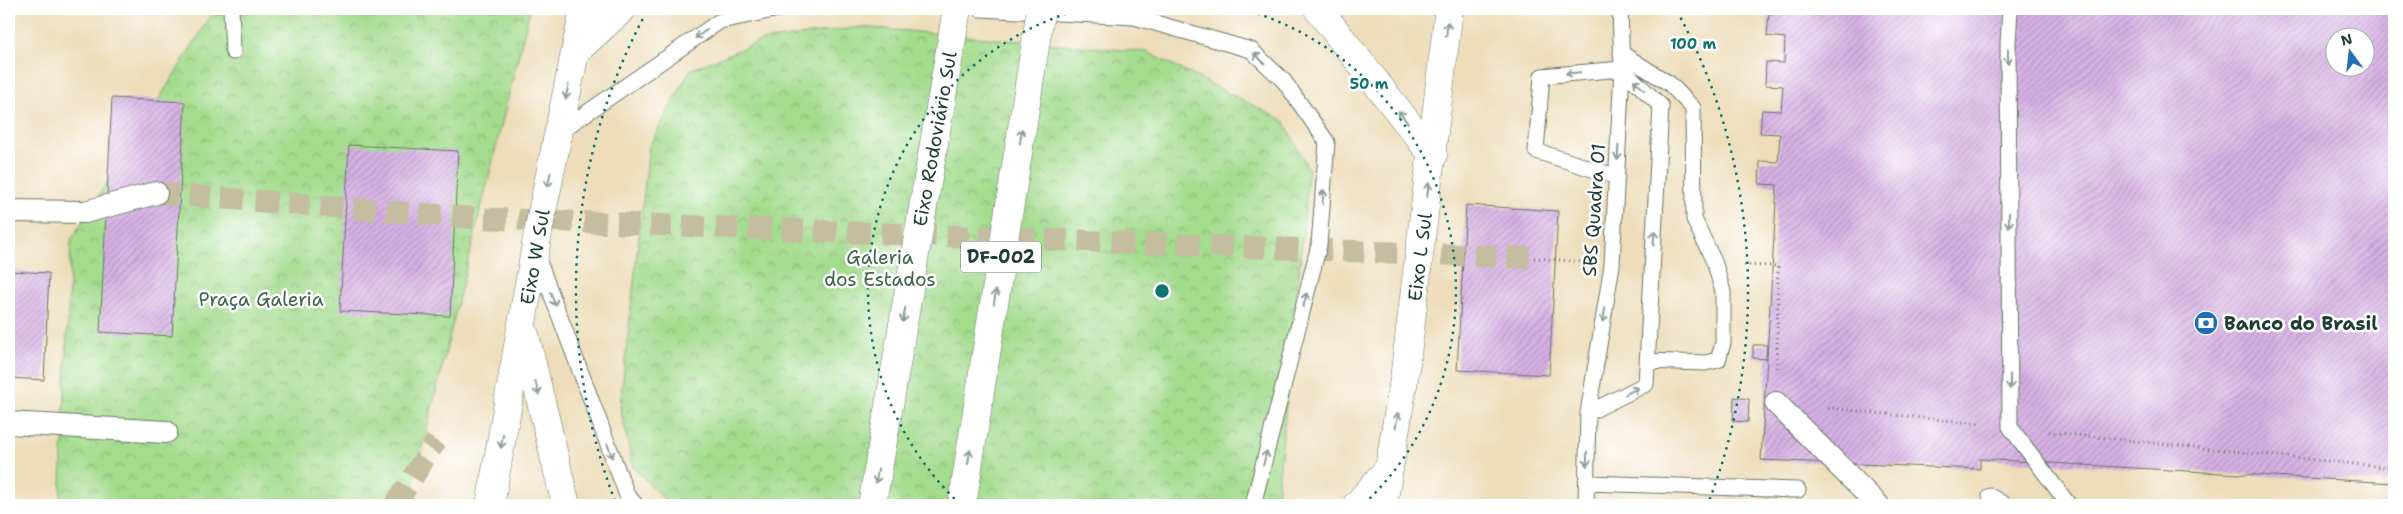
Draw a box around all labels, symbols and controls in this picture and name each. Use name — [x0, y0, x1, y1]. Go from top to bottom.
one-way arrow — [1442, 21, 1452, 37]
north arrow — [2326, 28, 2376, 78]
one-way arrow — [694, 29, 708, 39]
text: N — [2339, 29, 2354, 50]
text: 100 m — [1670, 34, 1716, 54]
street label: Eixo Rodoviário Sul — [907, 49, 963, 228]
one-way arrow — [2003, 49, 2013, 65]
one-way arrow — [1253, 52, 1266, 64]
one-way arrow — [1565, 69, 1581, 78]
text: 50 m — [1350, 74, 1389, 94]
one-way arrow — [1633, 79, 1646, 91]
one-way arrow — [562, 83, 571, 99]
one-way arrow — [1397, 110, 1408, 123]
one-way arrow — [1016, 129, 1026, 145]
street label: SBS Quadra 01 — [1577, 143, 1611, 277]
one-way arrow — [1613, 145, 1622, 161]
one-way arrow — [543, 172, 553, 188]
one-way arrow — [1423, 182, 1433, 198]
one-way arrow — [1318, 189, 1327, 205]
street label: Eixo W Sul — [514, 207, 556, 307]
street label: Eixo L Sul — [1402, 211, 1438, 303]
one-way arrow — [2004, 212, 2014, 228]
one-way arrow — [1650, 230, 1659, 246]
road number: DF-002 — [961, 242, 1041, 272]
park label: Galeria dos Estados — [824, 245, 936, 292]
centre of rings — [1153, 282, 1171, 300]
park label: Praça Galeria — [199, 287, 324, 312]
one-way arrow — [990, 289, 1000, 305]
one-way arrow — [549, 291, 558, 306]
one-way arrow — [1301, 293, 1310, 309]
one-way arrow — [1599, 306, 1609, 322]
one-way arrow — [899, 307, 909, 323]
bank icon: Banco do Brasil — [2193, 310, 2219, 336]
place label: Banco do Brasil — [2224, 311, 2378, 336]
one-way arrow — [2005, 374, 2015, 390]
one-way arrow — [533, 380, 542, 396]
one-way arrow — [1624, 386, 1639, 395]
one-way arrow — [1392, 413, 1402, 429]
one-way arrow — [496, 432, 506, 448]
one-way arrow — [606, 442, 615, 458]
one-way arrow — [965, 449, 975, 465]
one-way arrow — [1261, 450, 1270, 466]
one-way arrow — [1583, 451, 1592, 467]
one-way arrow — [871, 467, 881, 483]

